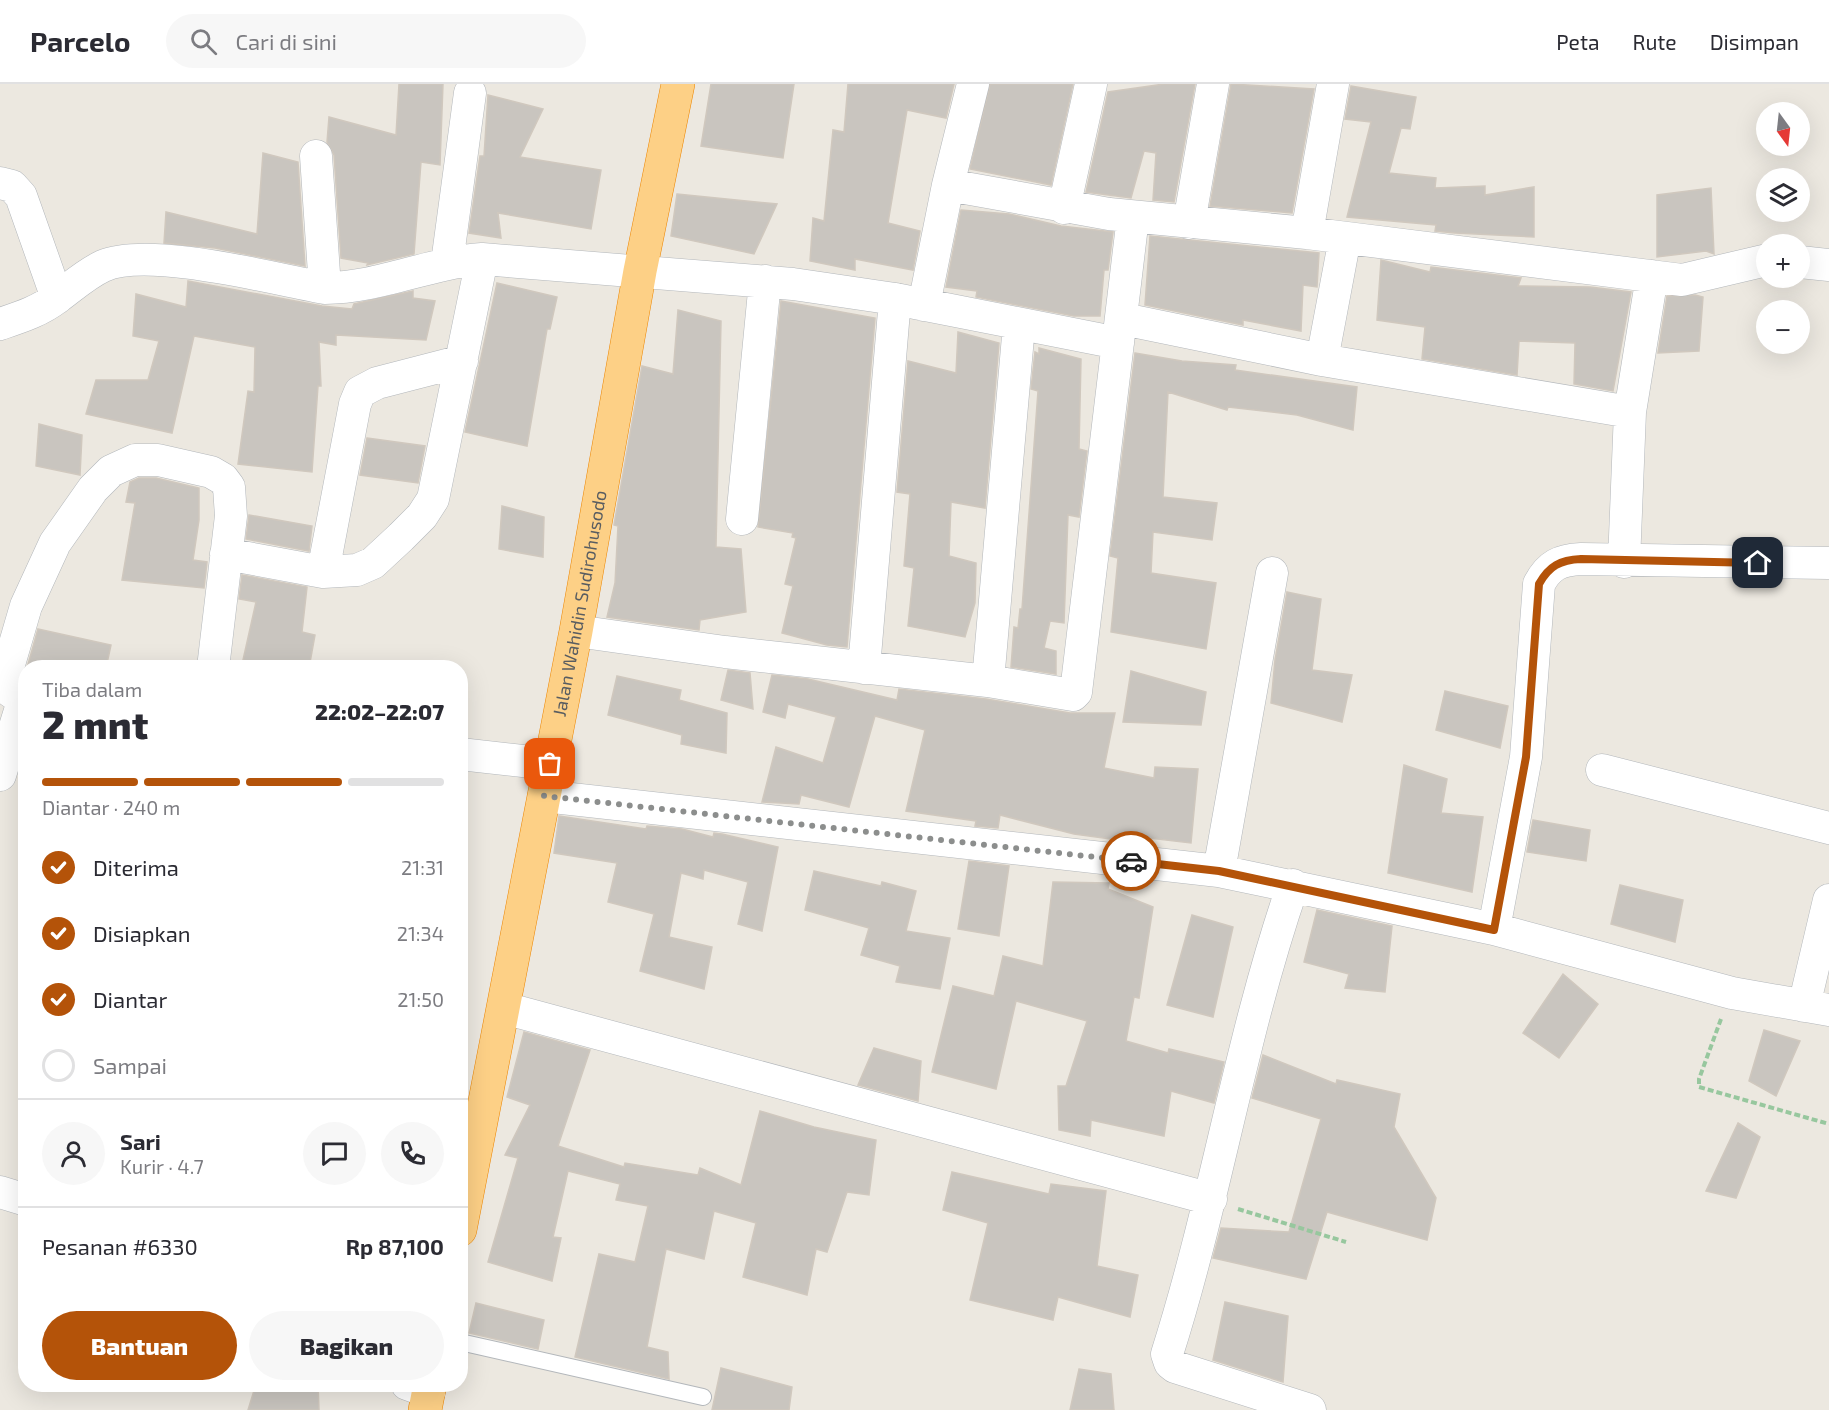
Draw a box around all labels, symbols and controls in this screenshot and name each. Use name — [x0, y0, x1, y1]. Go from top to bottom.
search box — [166, 14, 586, 68]
text: Parcelo — [30, 24, 130, 58]
icon: search — [187, 25, 220, 58]
text: Cari di sini — [235, 28, 337, 54]
text: Peta — [1556, 29, 1599, 54]
text: Rute — [1632, 29, 1677, 54]
text: Disimpan — [1710, 29, 1799, 54]
north arrow — [1756, 102, 1810, 156]
map controls — [1756, 102, 1810, 354]
button: layers — [1756, 168, 1810, 222]
button: + — [1756, 234, 1810, 288]
button: − — [1756, 300, 1810, 354]
street label: Jalan Wahidin Sudirohusodo — [548, 488, 611, 718]
pin — [1732, 537, 1783, 588]
icon: home — [1741, 546, 1774, 579]
text: Tiba dalam — [42, 677, 142, 701]
text: 22:02–22:07 — [315, 698, 444, 724]
text: 2 mnt — [42, 700, 148, 747]
pin — [524, 738, 575, 789]
icon: bag — [533, 747, 566, 780]
text: Diantar · 240 m — [42, 795, 180, 819]
courier — [1101, 831, 1161, 891]
icon: car — [1115, 845, 1148, 878]
icon: check — [42, 851, 75, 884]
text: Diterima — [93, 854, 179, 880]
text: 21:31 — [401, 855, 444, 879]
icon: check — [42, 917, 75, 950]
text: Disiapkan — [93, 920, 191, 946]
text: 21:34 — [397, 921, 444, 945]
icon: check — [42, 983, 75, 1016]
text: Diantar — [93, 986, 167, 1012]
text: 21:50 — [397, 987, 444, 1011]
text: Sampai — [93, 1052, 167, 1078]
button: person — [42, 1122, 105, 1185]
button: chat — [303, 1122, 366, 1185]
button: phone — [381, 1122, 444, 1185]
text: Sari — [120, 1128, 161, 1154]
text: Kurir · 4.7 — [120, 1154, 204, 1178]
text: Pesanan #6330 — [42, 1233, 198, 1259]
text: Rp 87,100 — [346, 1233, 444, 1259]
button: Bantuan — [42, 1311, 237, 1380]
button: Bagikan — [249, 1311, 444, 1380]

